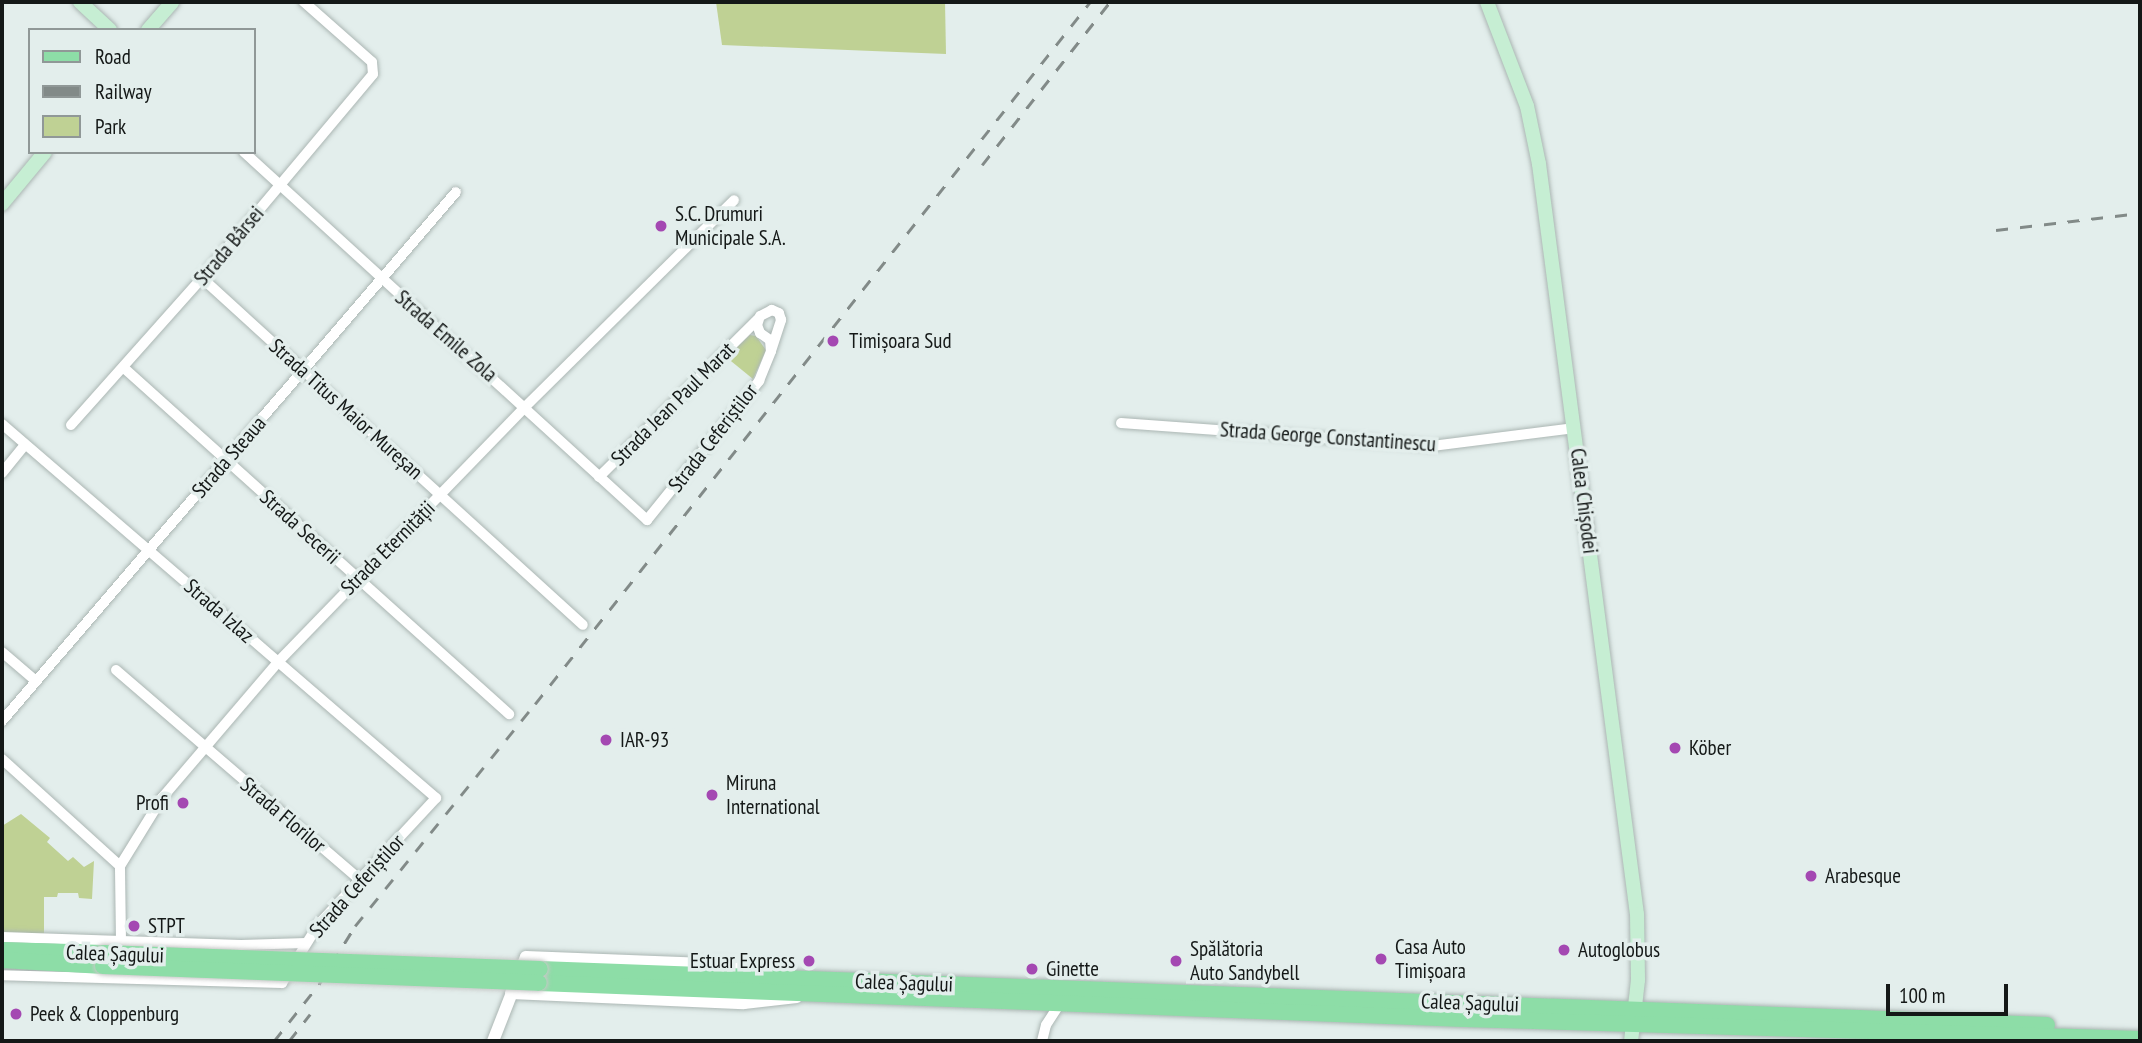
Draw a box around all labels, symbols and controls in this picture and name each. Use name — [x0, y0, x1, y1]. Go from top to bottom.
legend — [28, 28, 256, 154]
text: Road — [95, 43, 131, 70]
text: Railway — [95, 78, 152, 105]
text: Park — [95, 113, 126, 140]
street label: Strada Bârsei — [189, 201, 269, 291]
place label: S.C. Drumuri Municipale S.A. — [675, 201, 786, 251]
marker: S.C. Drumuri Municipale S.A. — [653, 218, 669, 234]
street label: Strada Emile Zola — [390, 285, 502, 387]
place label: Timișoara Sud — [849, 328, 952, 354]
marker: Timișoara Sud — [823, 331, 843, 351]
street label: Strada Titus Maior Mureșan — [264, 333, 428, 485]
street label: Strada Jean Paul Marat — [606, 337, 740, 471]
street label: Strada Ceferiștilor — [663, 379, 763, 497]
street label: Strada Steaua — [187, 411, 271, 503]
street label: Strada George Constantinescu — [1219, 417, 1437, 457]
street label: Calea Chișodei — [1565, 447, 1603, 555]
street label: Strada Secerii — [255, 485, 345, 569]
street label: Strada Eternității — [336, 496, 440, 600]
street label: Strada Izlaz — [179, 574, 259, 648]
place label: IAR-93 — [620, 727, 669, 753]
marker: IAR-93 — [598, 732, 614, 748]
place label: Köber — [1689, 735, 1731, 761]
marker: Köber — [1667, 740, 1683, 756]
place label: Miruna International — [726, 770, 820, 820]
street label: Strada Florilor — [235, 772, 331, 858]
marker: Miruna International — [704, 787, 720, 803]
place label: Profi — [136, 790, 169, 816]
marker: Profi — [175, 795, 191, 811]
street label: Strada Ceferiștilor — [304, 829, 410, 943]
place label: Arabesque — [1825, 863, 1901, 889]
marker: Arabesque — [1803, 868, 1819, 884]
place label: STPT — [148, 913, 185, 939]
marker: STPT — [126, 918, 142, 934]
place label: Casa Auto Timișoara — [1395, 934, 1466, 984]
place label: Spălătoria Auto Sandybell — [1190, 936, 1299, 986]
place label: Autoglobus — [1578, 937, 1660, 963]
street label: Calea Șagului — [65, 940, 165, 968]
marker: Autoglobus — [1556, 942, 1572, 958]
place label: Estuar Express — [690, 948, 795, 974]
marker: Casa Auto Timișoara — [1373, 951, 1389, 967]
marker: Estuar Express — [801, 953, 817, 969]
marker: Spălătoria Auto Sandybell — [1168, 953, 1184, 969]
place label: Ginette — [1046, 956, 1099, 982]
marker: Ginette — [1024, 961, 1040, 977]
street label: Calea Șagului — [854, 969, 954, 997]
scale bar — [1890, 970, 2012, 1014]
text: 100 m — [1899, 982, 1945, 1009]
street label: Calea Șagului — [1420, 989, 1520, 1017]
place label: Peek & Cloppenburg — [30, 1001, 180, 1027]
marker: Peek & Cloppenburg — [8, 1006, 24, 1022]

